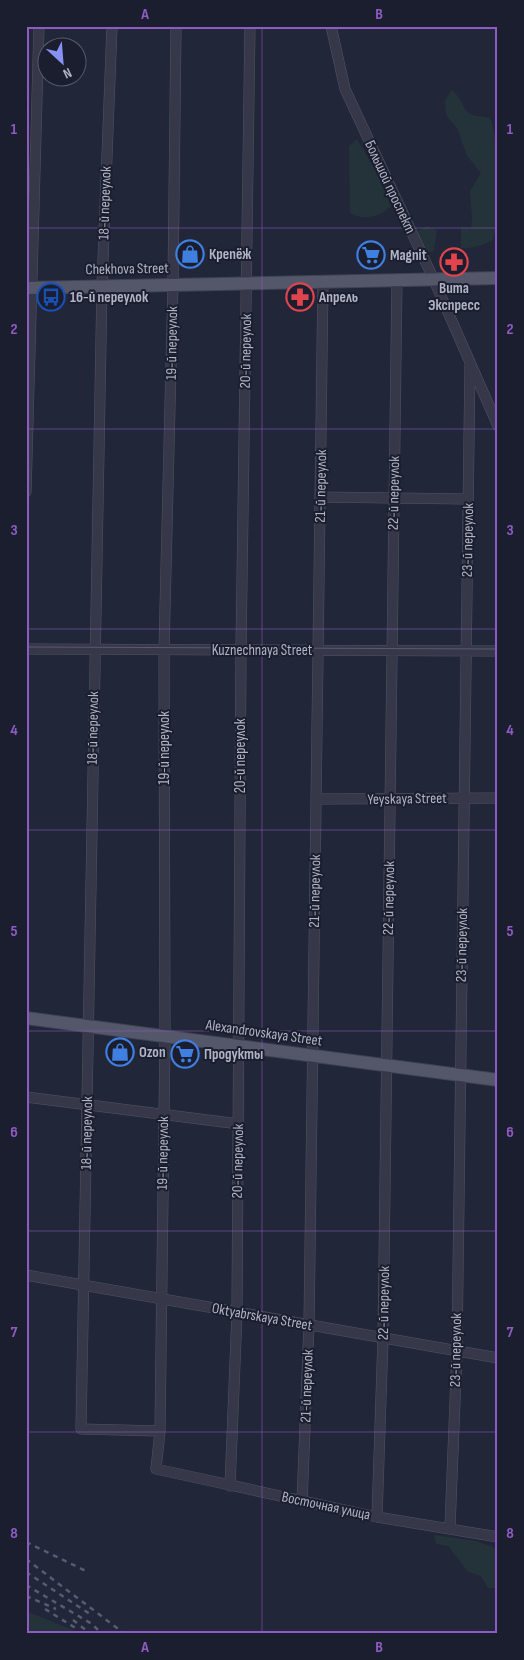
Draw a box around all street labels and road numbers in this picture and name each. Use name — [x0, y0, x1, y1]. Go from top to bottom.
street label: Большой проспект — [360, 137, 420, 237]
street label: 18-й переулок — [94, 166, 116, 240]
street label: Chekhova Street — [85, 259, 169, 279]
street label: 19-й переулок — [162, 306, 182, 380]
street label: 20-й переулок — [236, 313, 256, 388]
street label: 21-й переулок — [311, 449, 331, 523]
street label: 22-й переулок — [384, 455, 404, 530]
street label: 23-й переулок — [458, 502, 478, 577]
street label: Kuznechnaya Street — [212, 641, 313, 660]
street label: 18-й переулок — [83, 691, 103, 765]
street label: 19-й переулок — [155, 711, 174, 785]
street label: 20-й переулок — [231, 718, 250, 793]
street label: Yeyskaya Street — [367, 789, 447, 809]
street label: 21-й переулок — [305, 854, 325, 928]
street label: 22-й переулок — [379, 860, 399, 935]
street label: 23-й переулок — [452, 907, 472, 982]
street label: Alexandrovskaya Street — [204, 1015, 324, 1051]
street label: 18-й переулок — [77, 1096, 97, 1170]
street label: 19-й переулок — [153, 1116, 173, 1190]
street label: 20-й переулок — [228, 1123, 248, 1198]
street label: 22-й переулок — [374, 1265, 394, 1340]
street label: Oktyabrskaya Street — [210, 1299, 314, 1335]
street label: 23-й переулок — [446, 1312, 466, 1387]
street label: 21-й переулок — [296, 1349, 318, 1423]
street label: Восточная улица — [280, 1487, 372, 1525]

